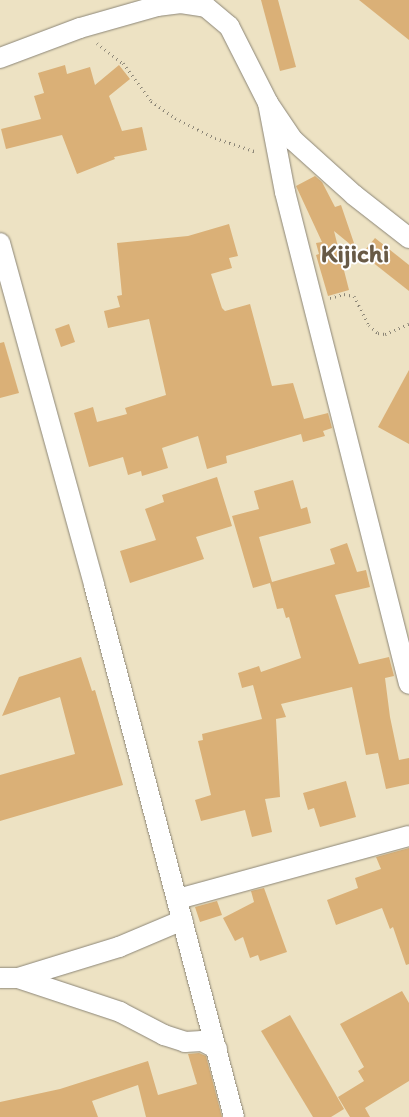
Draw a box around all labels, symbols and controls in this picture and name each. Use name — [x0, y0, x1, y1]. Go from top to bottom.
district label: Kijichi — [321, 238, 389, 270]

